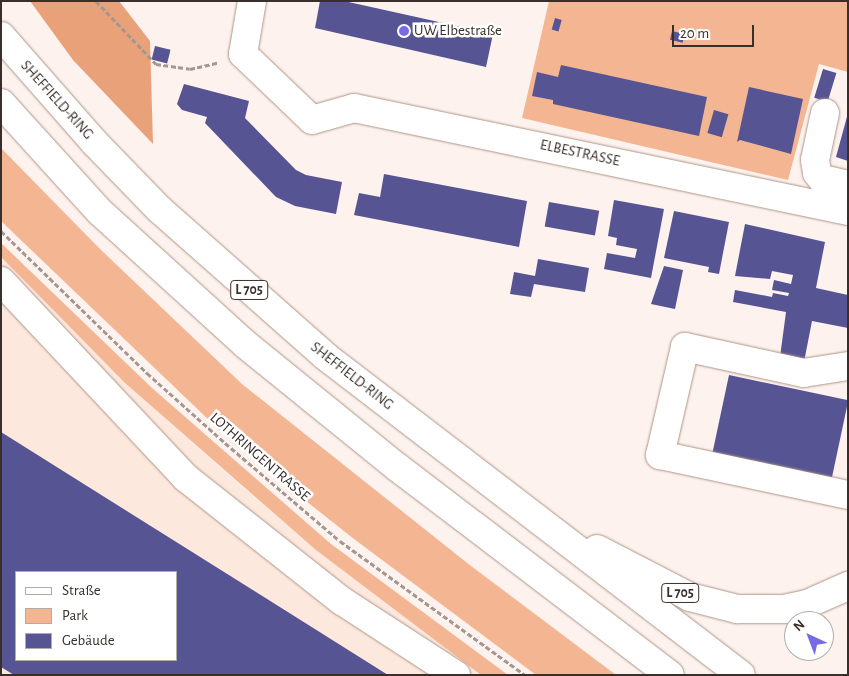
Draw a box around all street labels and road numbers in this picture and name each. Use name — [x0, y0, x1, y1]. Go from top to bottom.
street label: SHEFFIELD-RING — [17, 57, 97, 143]
street label: ELBESTRASSE — [538, 136, 622, 170]
road number: L 705 — [229, 278, 269, 302]
street label: SHEFFIELD-RING — [307, 338, 397, 414]
street label: LOTHRINGENTRASSE — [206, 409, 314, 505]
road number: L 705 — [660, 582, 700, 604]

